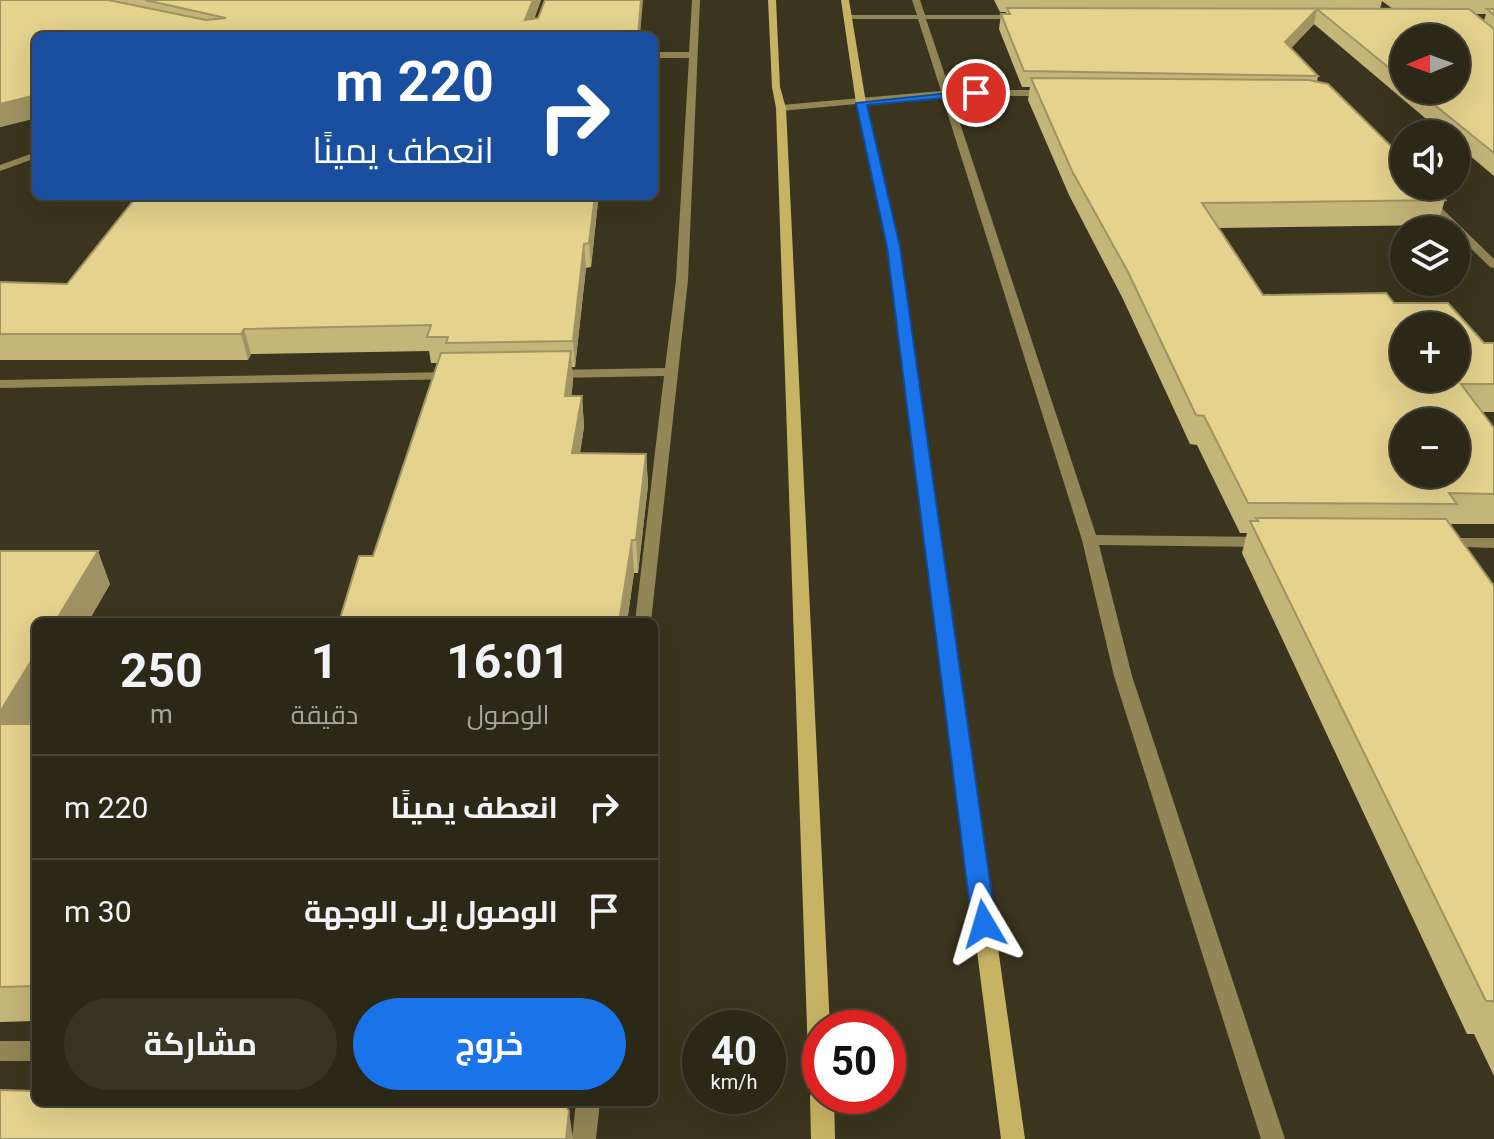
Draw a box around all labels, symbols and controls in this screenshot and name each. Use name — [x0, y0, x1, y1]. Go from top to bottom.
north arrow — [1390, 24, 1470, 104]
map controls — [1390, 24, 1470, 488]
text: 220 m — [335, 49, 494, 115]
pin — [942, 59, 1010, 127]
icon: right — [522, 64, 626, 168]
icon: arrive — [954, 71, 998, 115]
button: sound — [1390, 120, 1470, 200]
text: انعطف يمينًا — [312, 130, 494, 172]
button: layers — [1390, 216, 1470, 296]
button: + — [1390, 312, 1470, 392]
button: − — [1390, 408, 1470, 488]
text: 1 — [311, 633, 338, 690]
text: 16:01 — [446, 633, 570, 690]
text: 250 — [120, 642, 203, 699]
text: m — [150, 699, 173, 729]
text: دقيقة — [291, 700, 358, 730]
text: الوصول — [467, 700, 550, 730]
icon: right — [582, 785, 626, 829]
text: 220 m — [64, 790, 148, 825]
text: انعطف يمينًا — [391, 790, 558, 825]
position arrow — [942, 882, 1026, 966]
icon: arrive — [582, 889, 626, 933]
text: 30 m — [64, 894, 132, 929]
text: الوصول إلى الوجهة — [304, 894, 558, 929]
button: مشاركة — [64, 998, 337, 1090]
button: خروج — [353, 998, 626, 1090]
speed limit sign: 50 — [802, 1010, 906, 1114]
text: 40 — [711, 1028, 757, 1075]
text: km/h — [711, 1070, 757, 1094]

